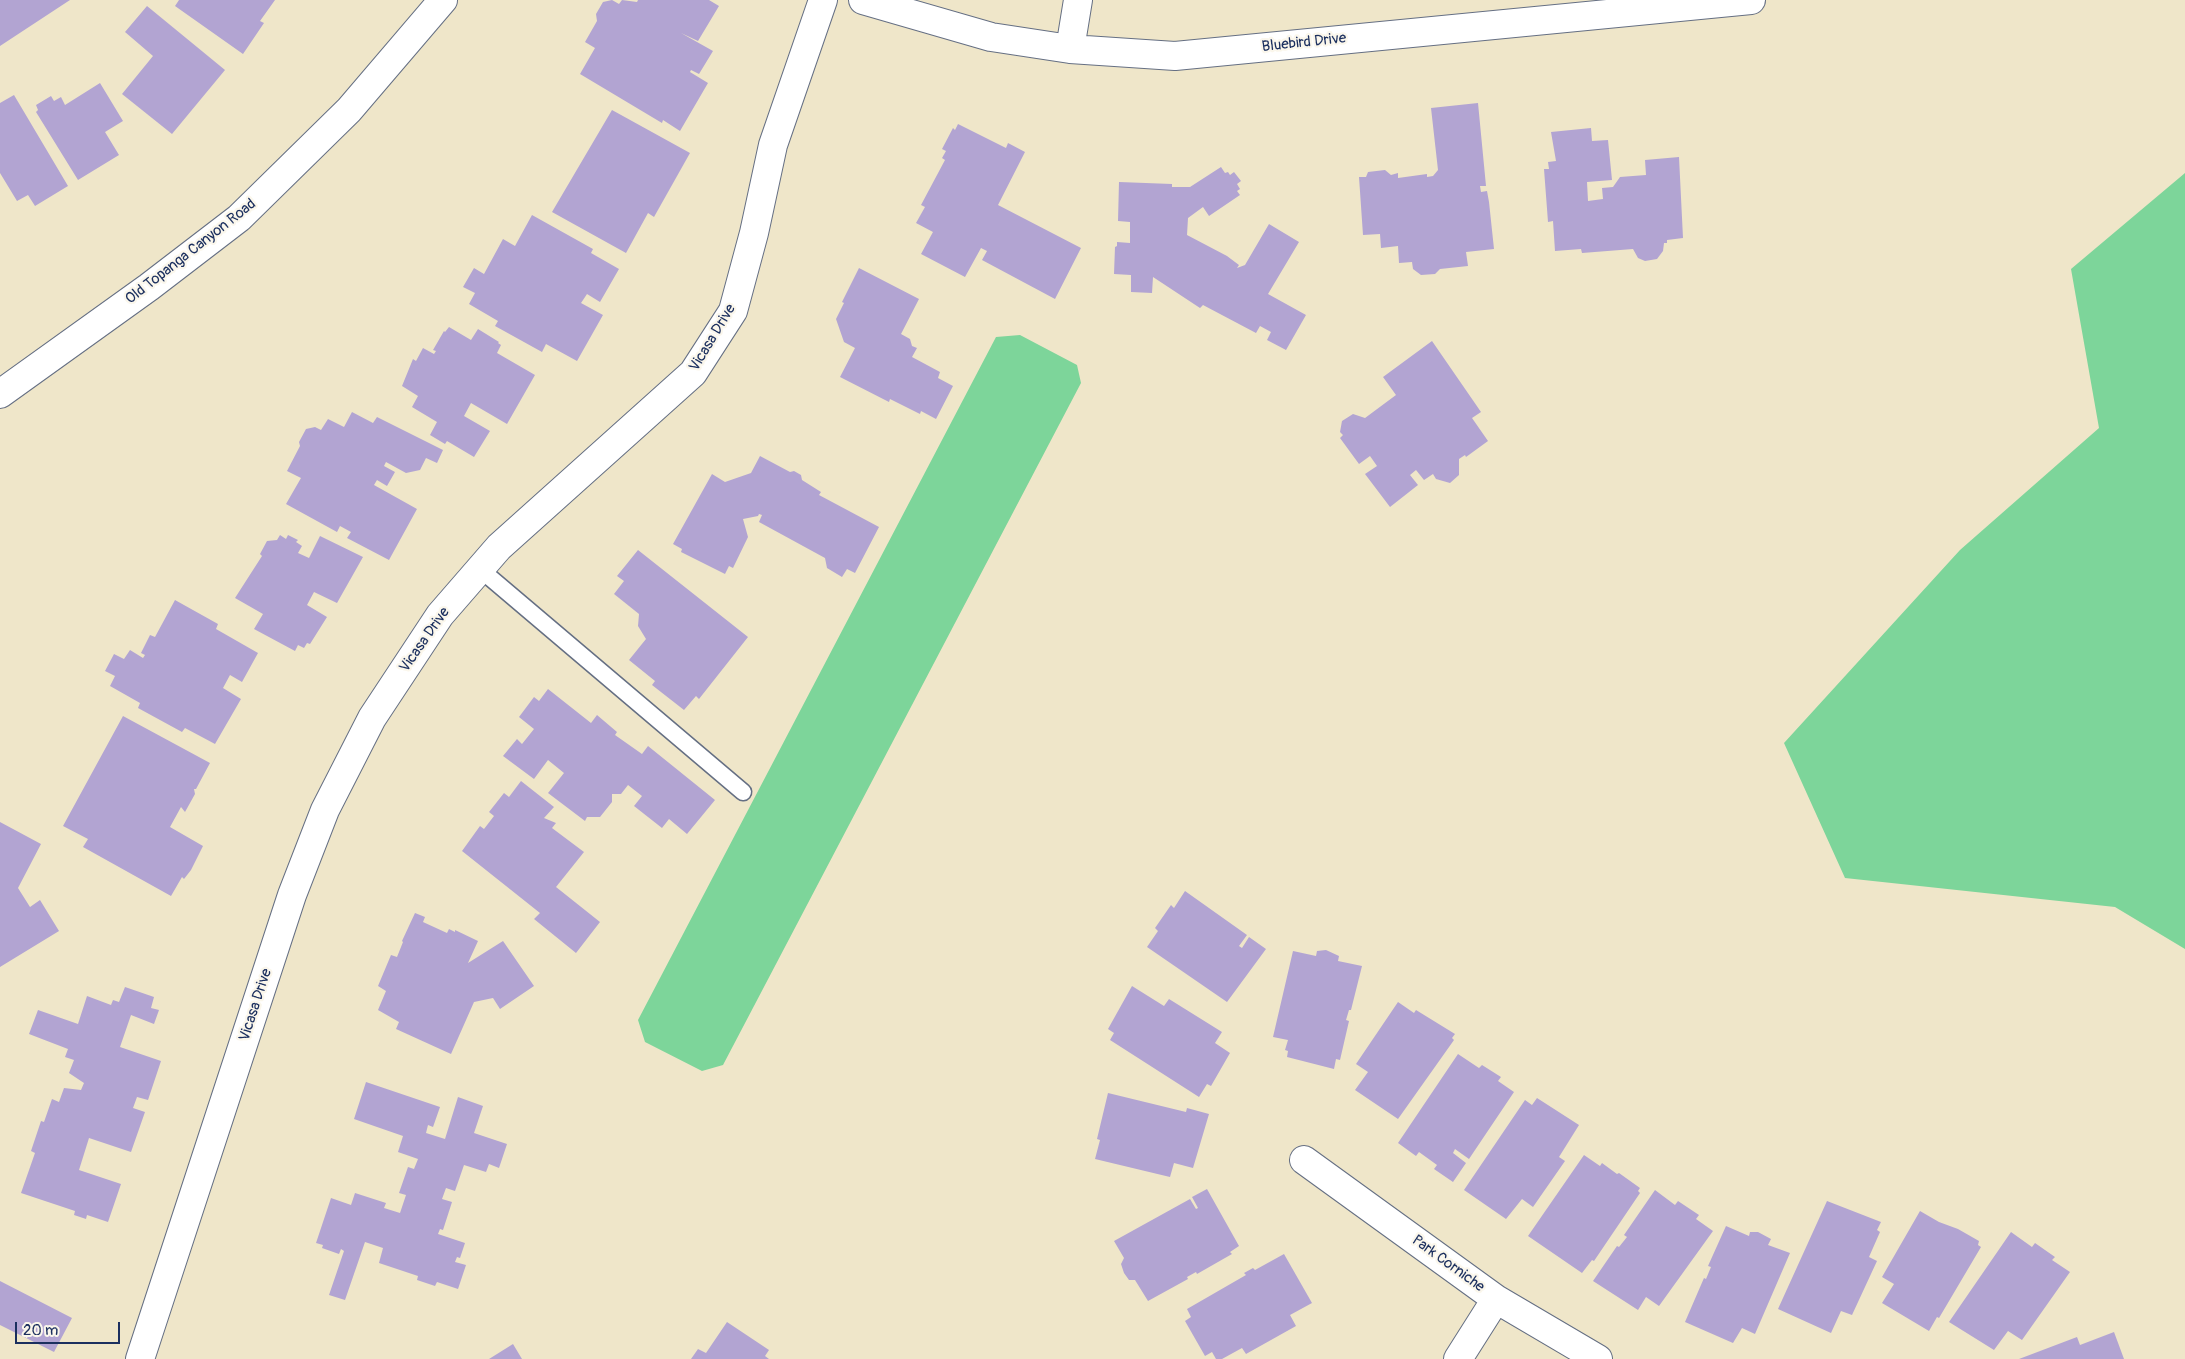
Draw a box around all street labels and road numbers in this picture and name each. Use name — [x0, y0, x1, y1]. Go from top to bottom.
street label: Bluebird Drive — [1261, 30, 1347, 56]
street label: Old Topanga Canyon Road — [122, 195, 260, 309]
street label: Vicasa Drive — [686, 301, 740, 375]
street label: Vicasa Drive — [396, 604, 454, 676]
street label: Vicasa Drive — [236, 966, 276, 1044]
street label: Park Corniche — [1408, 1232, 1488, 1296]

